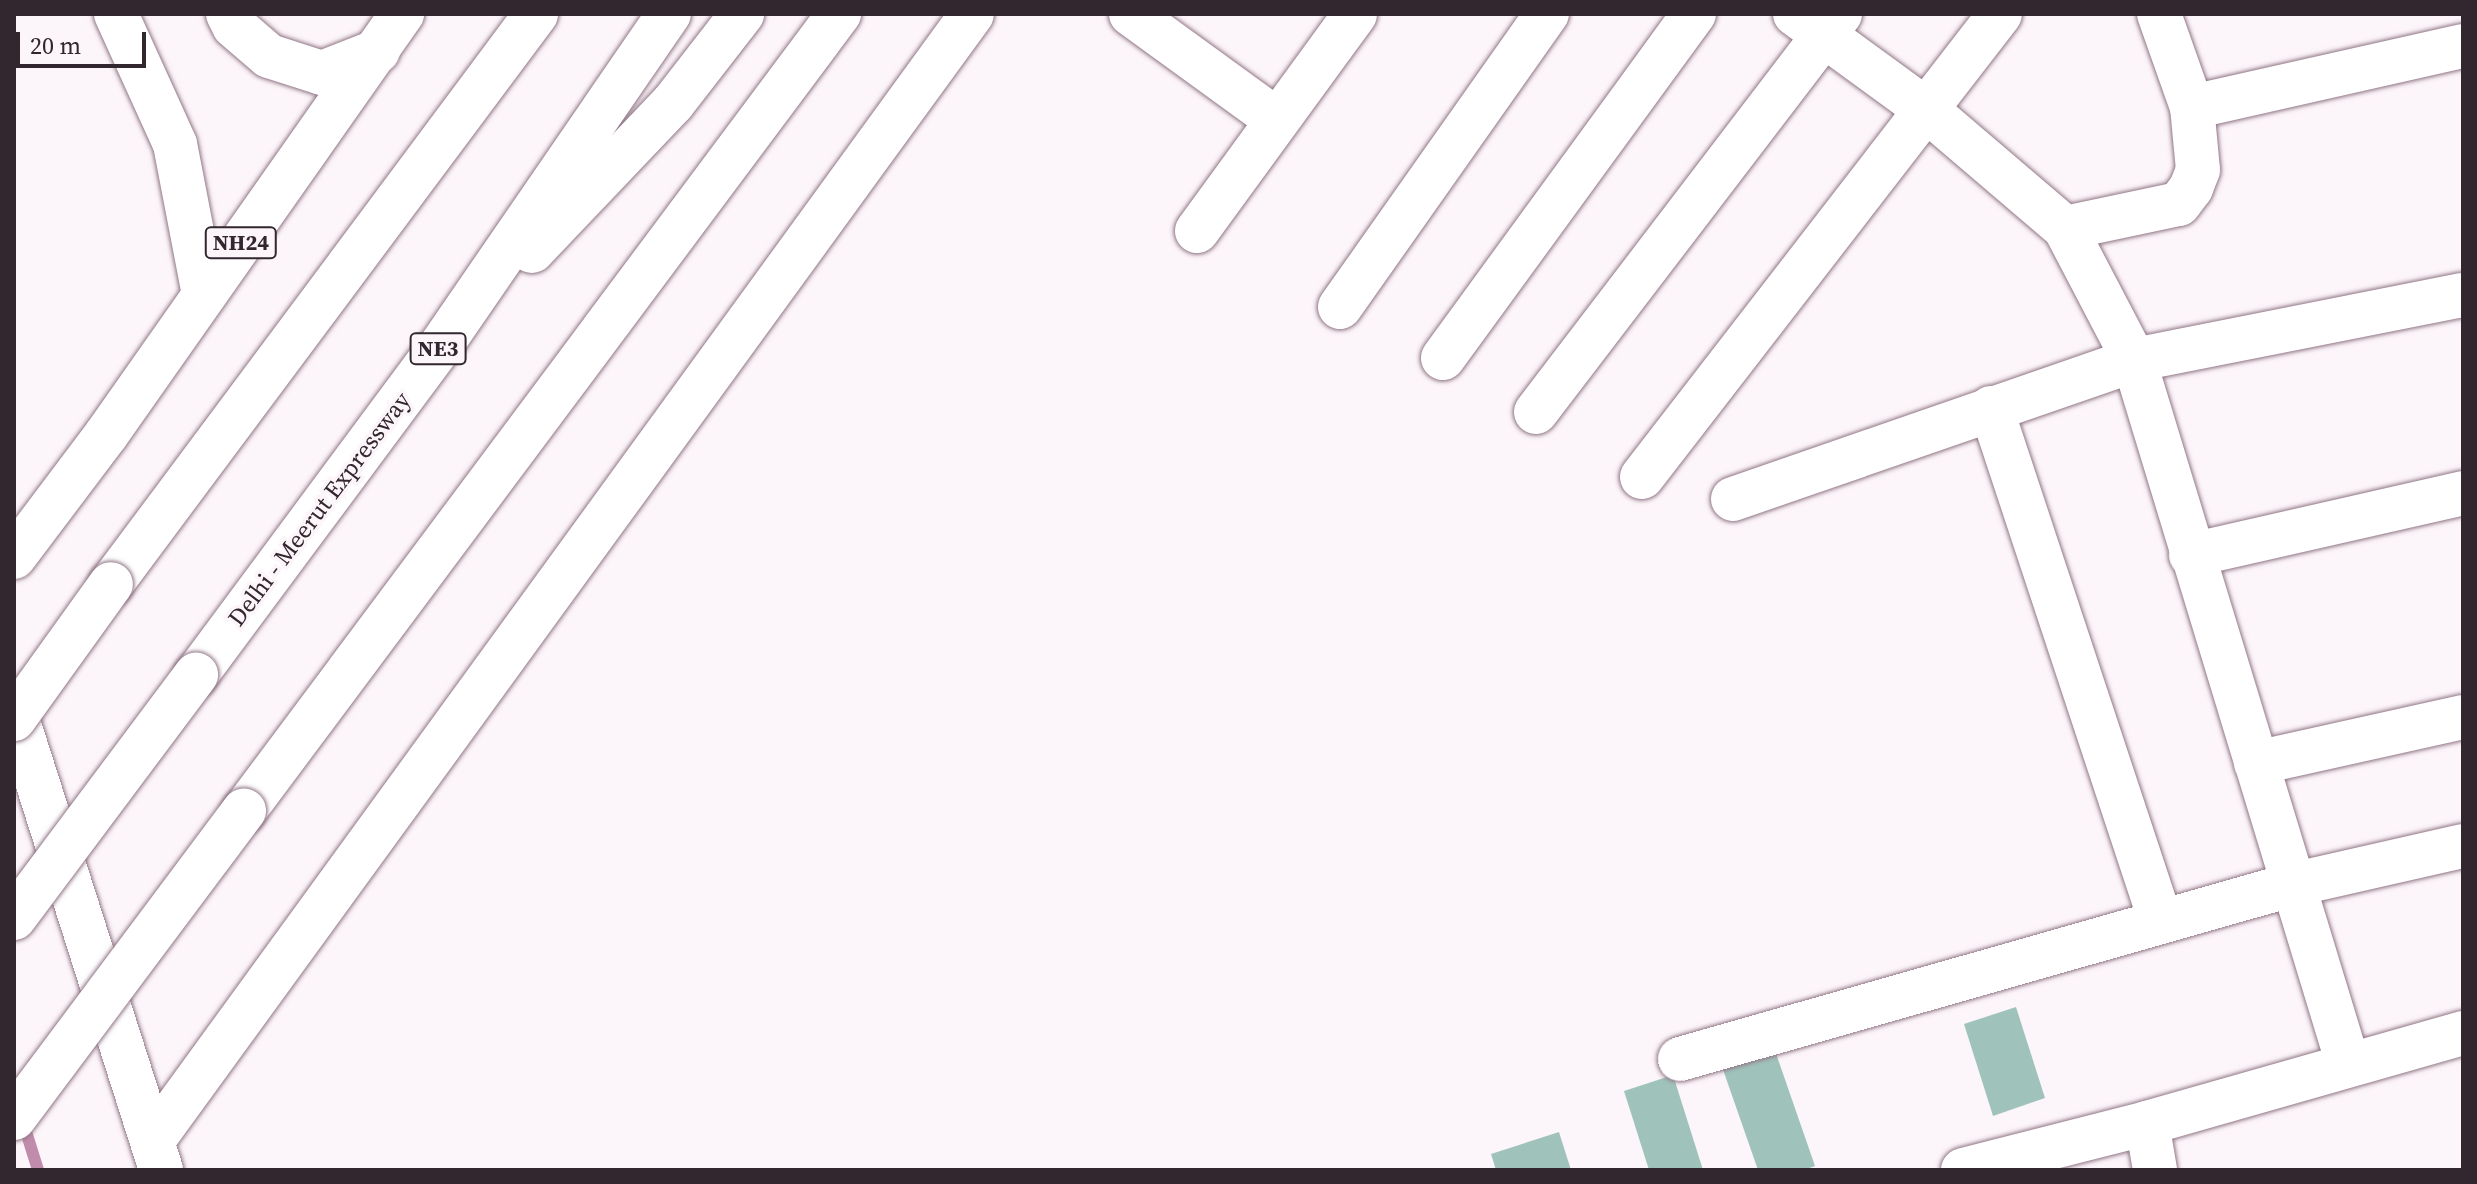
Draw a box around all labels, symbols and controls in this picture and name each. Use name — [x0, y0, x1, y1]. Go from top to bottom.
scale bar — [20, 16, 150, 66]
text: 20 m — [30, 29, 81, 62]
road number: NH24 — [203, 225, 279, 261]
road number: NE3 — [408, 331, 468, 367]
street label: Delhi - Meerut Expressway — [222, 386, 416, 632]

